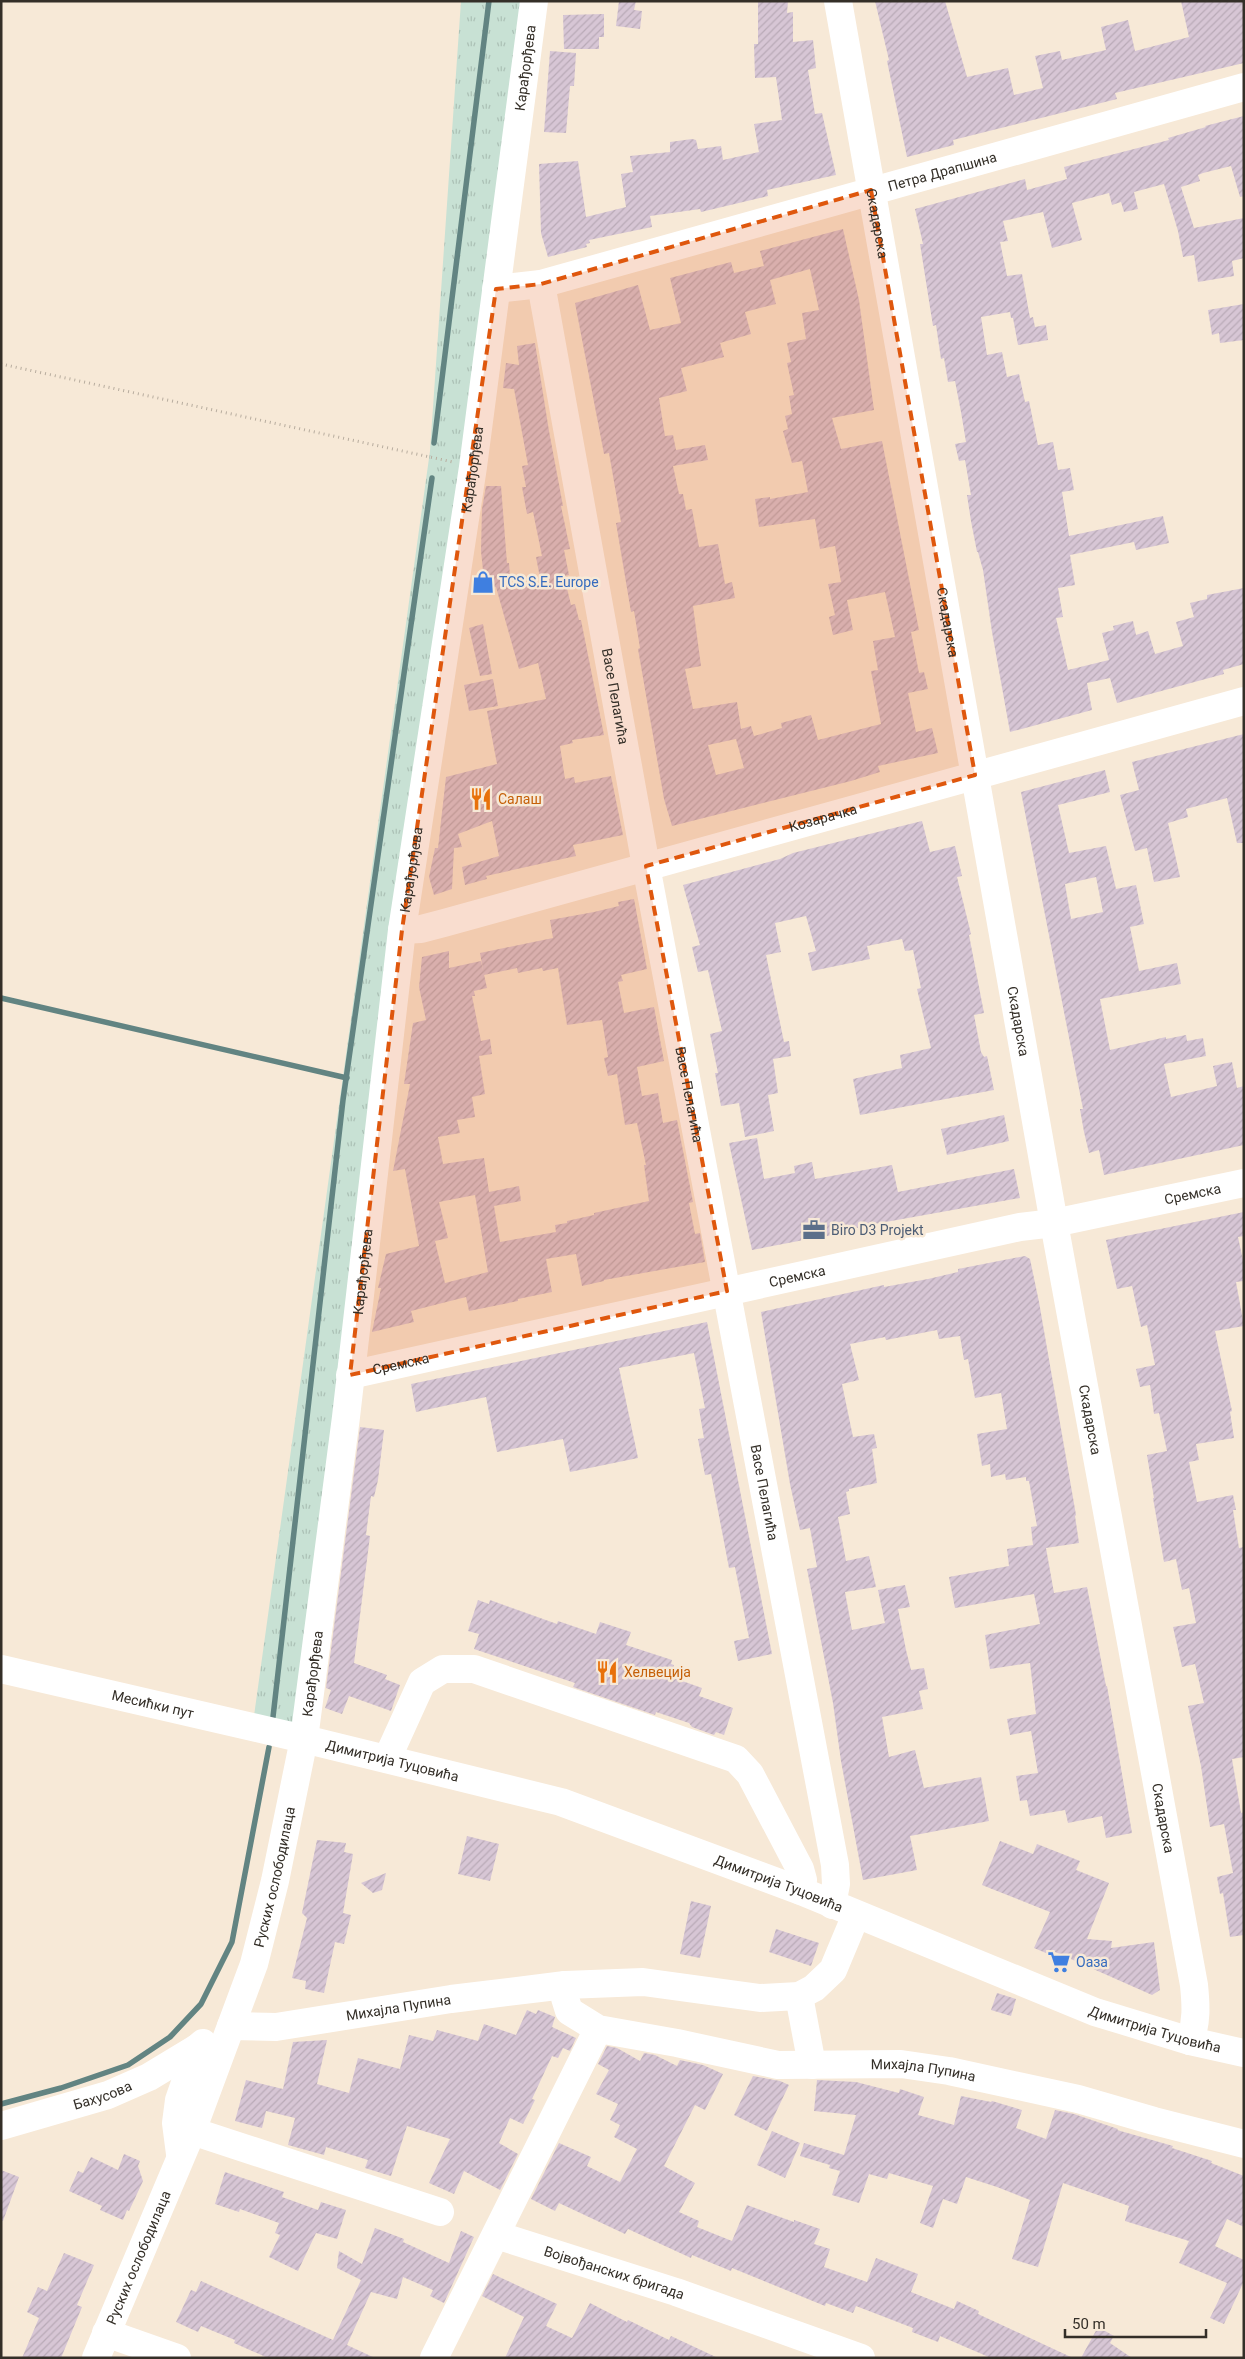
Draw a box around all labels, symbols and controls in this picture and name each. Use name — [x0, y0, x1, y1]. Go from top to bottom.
street label: Карађорђева — [512, 24, 539, 112]
street label: Петра Драпшина — [886, 149, 999, 194]
street label: Скадарска — [863, 187, 891, 260]
street label: Карађорђева — [458, 426, 486, 513]
shop icon: TCS S.E. Europe — [470, 569, 496, 595]
place label: TCS S.E. Europe — [499, 574, 599, 590]
street label: Скадарска — [934, 586, 962, 659]
street label: Васе Пелагића — [599, 647, 632, 746]
restaurant icon: Салаш — [468, 786, 494, 812]
place label: Салаш — [498, 791, 542, 807]
street label: Козарачка — [787, 801, 859, 835]
street label: Карађорђева — [397, 826, 426, 914]
street label: Скадарска — [1004, 985, 1032, 1057]
street label: Васе Пелагића — [672, 1045, 706, 1144]
street label: Сремска — [1163, 1180, 1222, 1208]
office icon: Biro D3 Projekt — [801, 1217, 827, 1243]
place label: Biro D3 Projekt — [831, 1222, 924, 1238]
street label: Карађорђева — [350, 1228, 376, 1316]
street label: Сремска — [767, 1262, 827, 1290]
street label: Сремска — [371, 1350, 431, 1378]
street label: Скадарска — [1076, 1383, 1104, 1456]
street label: Васе Пелагића — [748, 1443, 781, 1542]
street label: Карађорђева — [299, 1630, 326, 1718]
restaurant icon: Хелвеција — [594, 1659, 620, 1685]
place label: Хелвеција — [624, 1664, 691, 1680]
street label: Месићки пут — [110, 1687, 196, 1721]
street label: Димитрија Туцовића — [324, 1737, 461, 1785]
street label: Скадарска — [1149, 1782, 1178, 1854]
street label: Руских ослободилаца — [251, 1805, 298, 1949]
street label: Димитрија Туцовића — [712, 1852, 845, 1915]
supermarket icon: Оаза — [1046, 1949, 1072, 1975]
place label: Оаза — [1076, 1954, 1108, 1970]
street label: Михајла Пупина — [345, 1991, 452, 2024]
street label: Димитрија Туцовића — [1087, 2002, 1222, 2056]
street label: Михајла Пупина — [871, 2056, 977, 2085]
street label: Бахусова — [71, 2078, 134, 2113]
street label: Руских ослободилаца — [103, 2188, 174, 2327]
street label: Војвођанских бригада — [542, 2243, 686, 2302]
scale bar — [1065, 2306, 1206, 2338]
text: 50 m — [1072, 2315, 1106, 2333]

